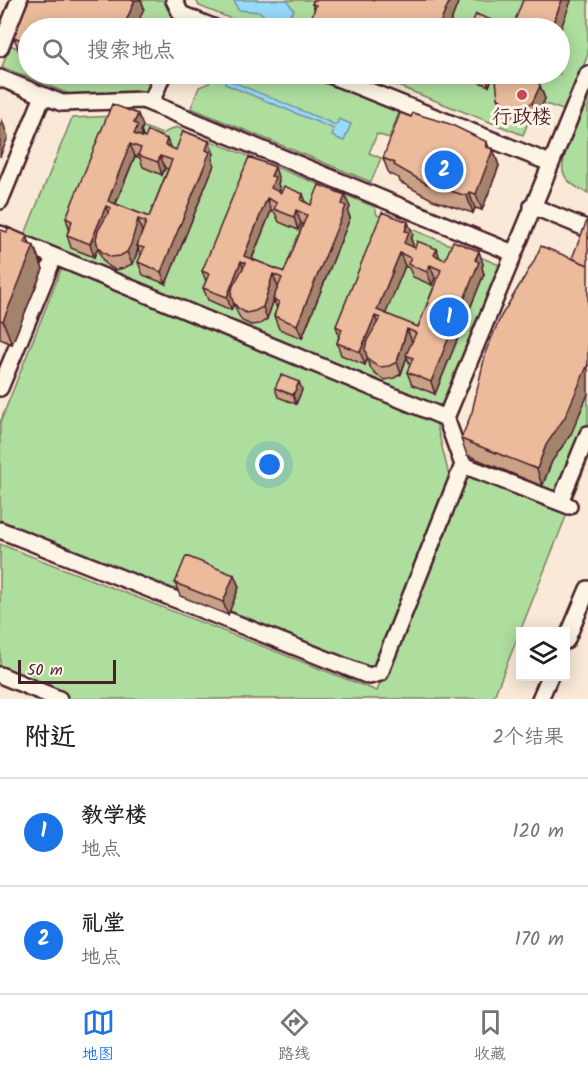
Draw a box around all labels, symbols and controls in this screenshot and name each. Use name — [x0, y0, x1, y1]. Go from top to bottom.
search box — [18, 18, 570, 84]
text: 搜索地点 — [87, 34, 175, 69]
icon: search — [39, 35, 72, 68]
marker: 行政楼 — [515, 88, 529, 102]
place label: 行政楼 — [492, 102, 552, 134]
pin: 2 — [424, 148, 464, 192]
pin: 1 — [430, 294, 468, 340]
your location — [255, 450, 284, 479]
map controls — [516, 627, 570, 681]
button: layers — [516, 627, 570, 681]
scale bar — [18, 657, 116, 684]
text: 50 m — [27, 658, 63, 683]
text: 附近 — [24, 717, 76, 759]
text: 2个结果 — [492, 722, 564, 754]
text: 教学楼 — [81, 799, 147, 834]
text: 1 — [40, 816, 47, 848]
text: 120 m — [512, 816, 564, 848]
text: 地点 — [81, 834, 121, 866]
text: 礼堂 — [81, 907, 125, 942]
text: 2 — [38, 924, 49, 956]
text: 170 m — [515, 924, 564, 956]
text: 地点 — [81, 942, 121, 974]
tab: 地图 — [82, 1006, 115, 1067]
tab: 路线 — [278, 1006, 311, 1067]
tab: 收藏 — [474, 1006, 507, 1067]

